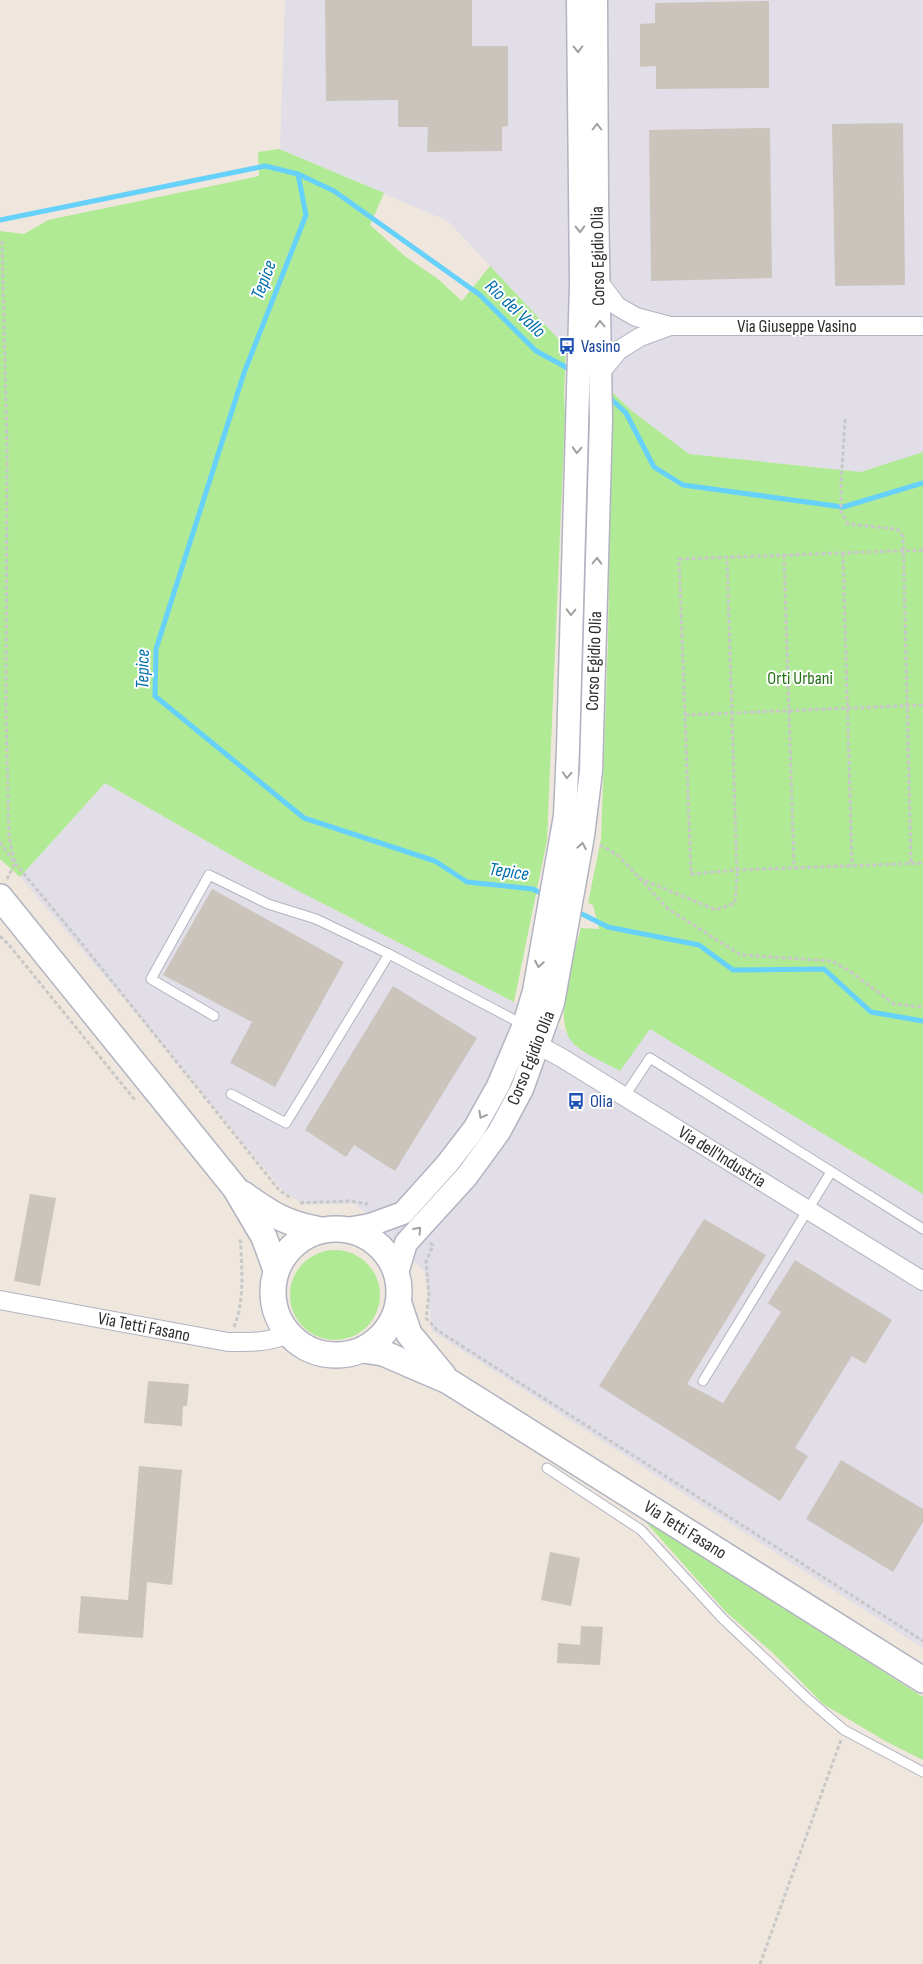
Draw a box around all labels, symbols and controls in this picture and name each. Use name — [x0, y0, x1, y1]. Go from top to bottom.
one-way arrow — [573, 45, 583, 53]
one-way arrow — [592, 123, 602, 130]
street label: Corso Egidio Olia — [587, 206, 609, 306]
one-way arrow — [575, 225, 585, 233]
water label: Tepice — [246, 257, 282, 303]
water label: Rio del Vallo — [480, 275, 550, 343]
street label: Via Giuseppe Vasino — [737, 316, 857, 337]
one-way arrow — [595, 320, 605, 328]
bus stop icon: Vasino — [557, 336, 577, 356]
place label: Vasino — [581, 336, 620, 357]
one-way arrow — [571, 446, 582, 454]
one-way arrow — [591, 557, 602, 565]
one-way arrow — [566, 609, 577, 617]
street label: Corso Egidio Olia — [582, 611, 606, 711]
water label: Tepice — [131, 648, 155, 689]
park label: Orti Urbani — [767, 668, 833, 689]
one-way arrow — [562, 772, 572, 779]
one-way arrow — [576, 841, 586, 850]
water label: Tepice — [488, 858, 531, 886]
one-way arrow — [534, 960, 544, 968]
street label: Corso Egidio Olia — [503, 1008, 559, 1108]
bus stop icon: Olia — [566, 1091, 586, 1111]
place label: Olia — [590, 1091, 613, 1112]
one-way arrow — [478, 1110, 488, 1119]
street label: Via dell'Industria — [674, 1122, 770, 1192]
one-way arrow — [412, 1226, 421, 1235]
street label: Via Tetti Fasano — [96, 1308, 192, 1346]
street label: Via Tetti Fasano — [640, 1496, 730, 1564]

